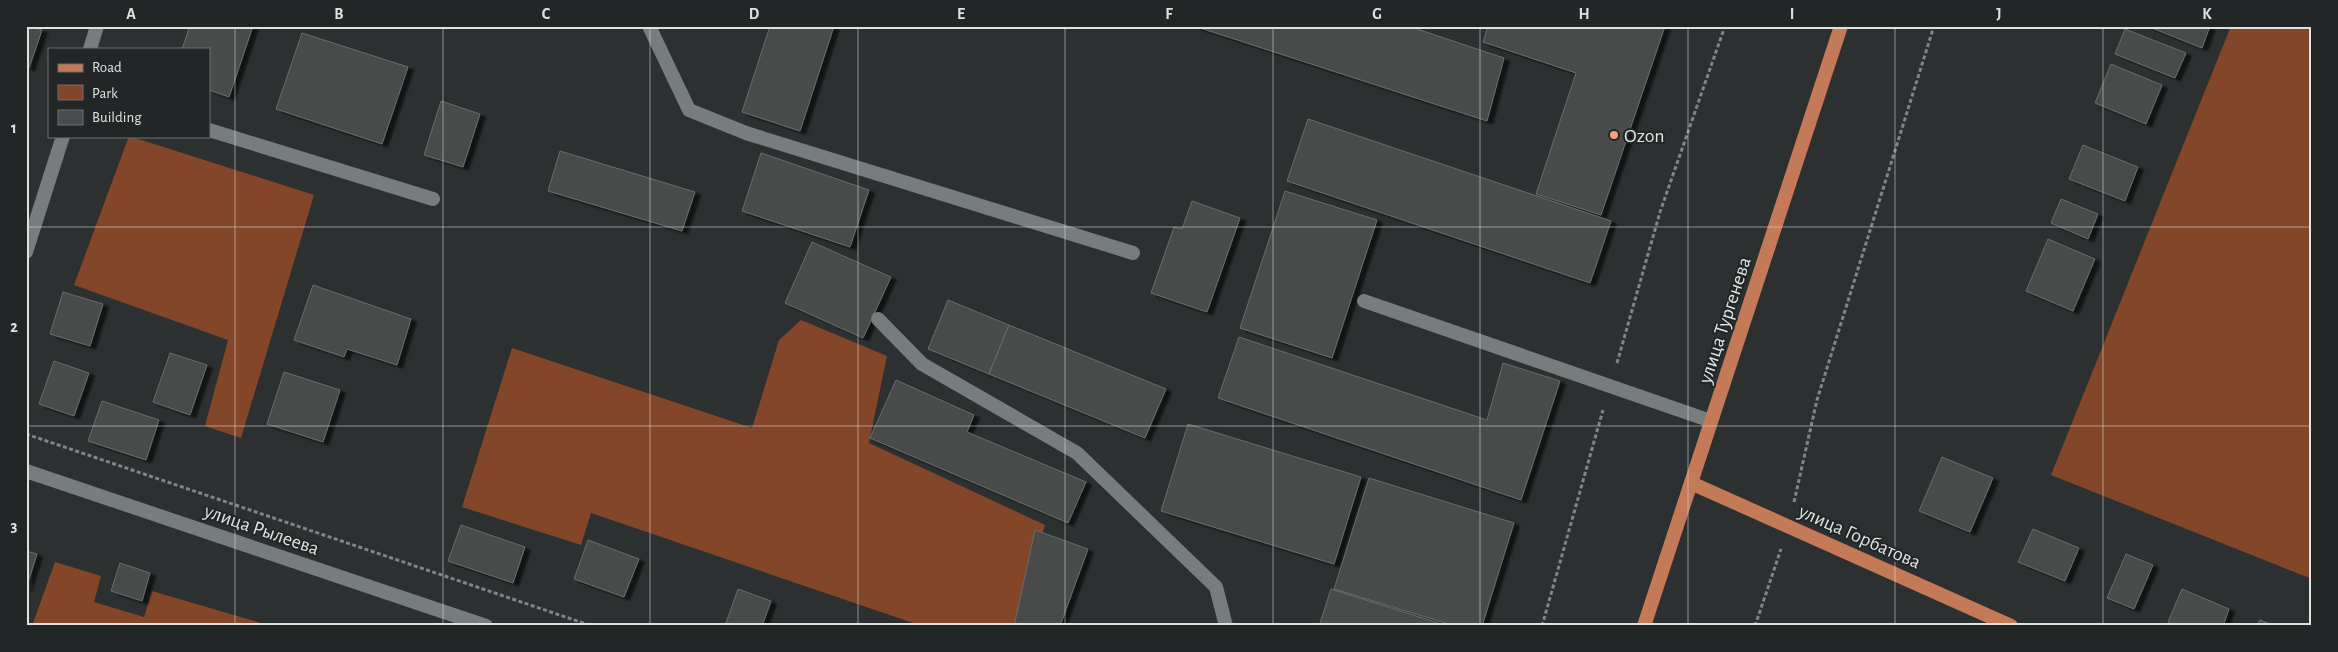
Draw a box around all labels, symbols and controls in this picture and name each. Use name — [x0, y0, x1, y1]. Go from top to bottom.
text: A — [126, 6, 136, 22]
text: B — [334, 6, 344, 22]
text: C — [542, 6, 551, 22]
text: D — [749, 6, 760, 22]
text: E — [957, 6, 965, 22]
text: F — [1165, 6, 1173, 22]
text: G — [1372, 6, 1382, 22]
text: H — [1578, 6, 1590, 22]
text: I — [1790, 6, 1794, 22]
text: J — [1996, 6, 2002, 22]
text: K — [2202, 6, 2212, 22]
legend — [48, 48, 210, 138]
text: Road — [92, 60, 122, 75]
text: Park — [92, 86, 118, 101]
text: Building — [92, 110, 142, 125]
text: 1 — [11, 120, 17, 136]
place label: Ozon — [1624, 126, 1665, 146]
marker: Ozon — [1608, 129, 1620, 141]
street label: улица Тургенева — [1695, 255, 1755, 387]
text: 2 — [10, 319, 18, 335]
street label: улица Рылеева — [201, 501, 322, 559]
street label: улица Горбатова — [1795, 501, 1924, 573]
text: 3 — [11, 518, 18, 534]

